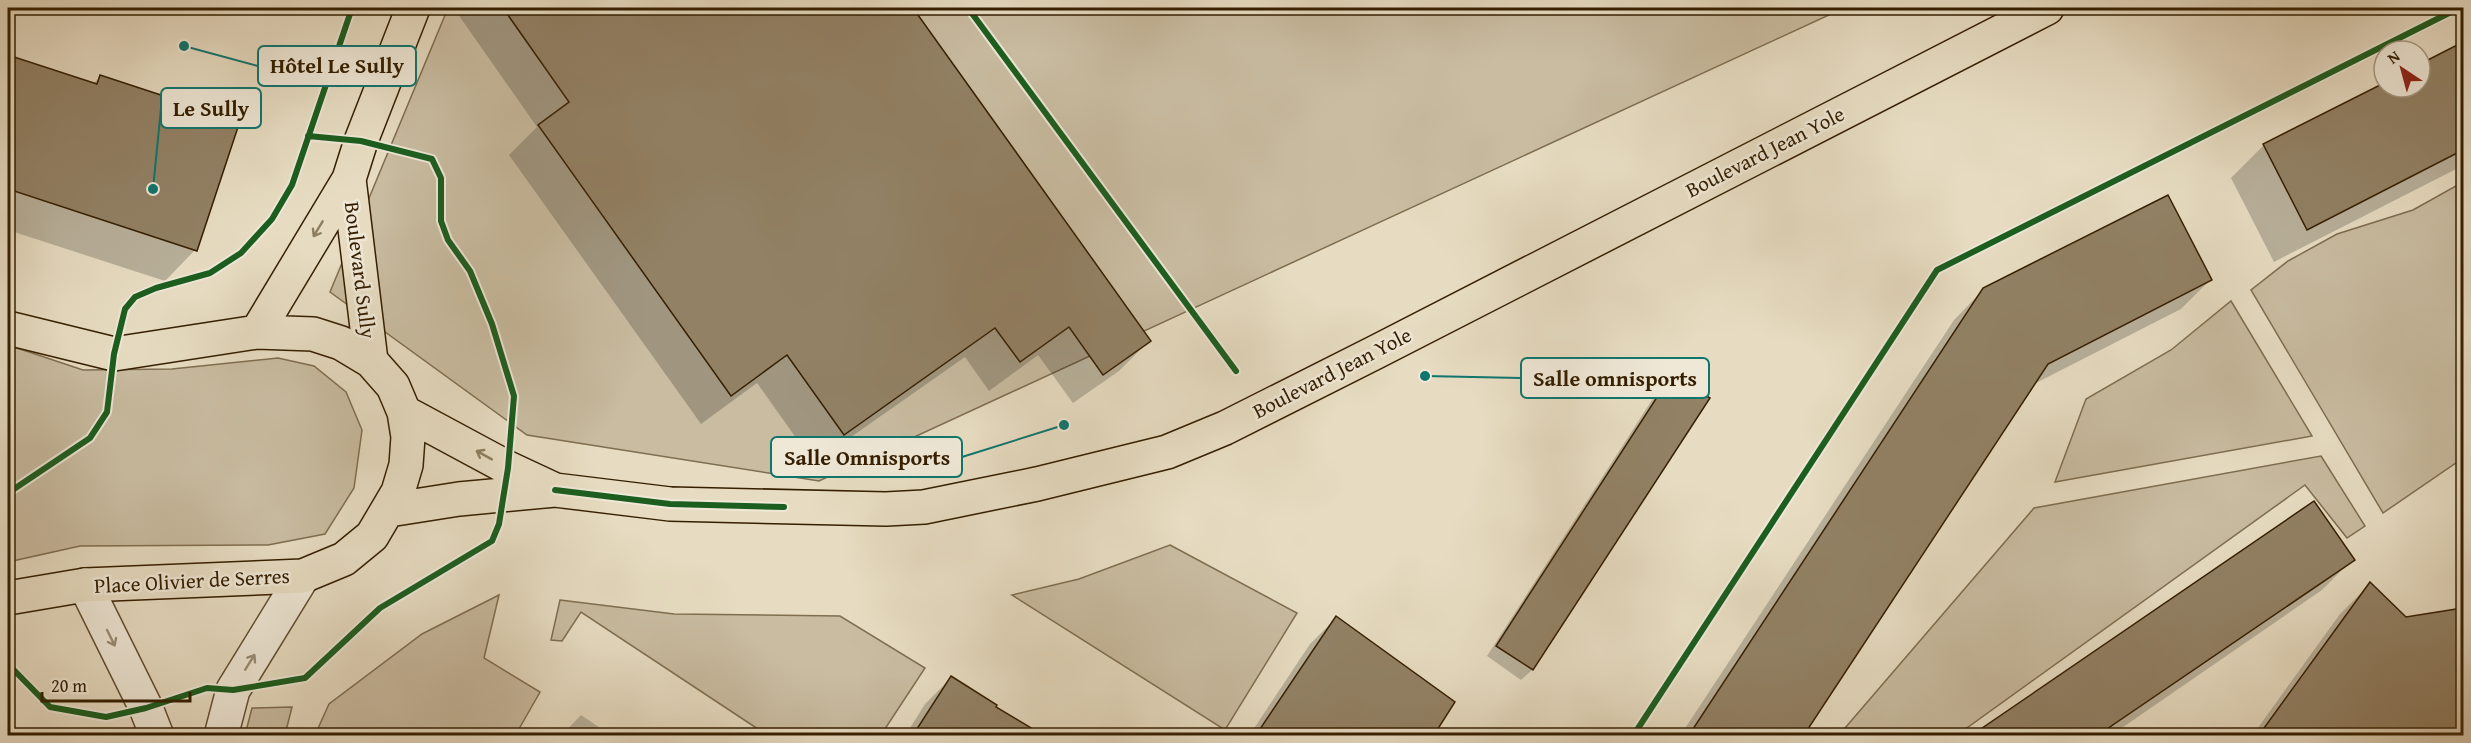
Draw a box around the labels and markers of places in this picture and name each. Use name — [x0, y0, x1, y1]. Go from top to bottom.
callout: Hôtel Le Sully — [258, 46, 416, 86]
callout: Le Sully — [161, 88, 261, 128]
callout: Salle omnisports — [1521, 358, 1709, 398]
callout: Salle Omnisports — [771, 437, 962, 477]

